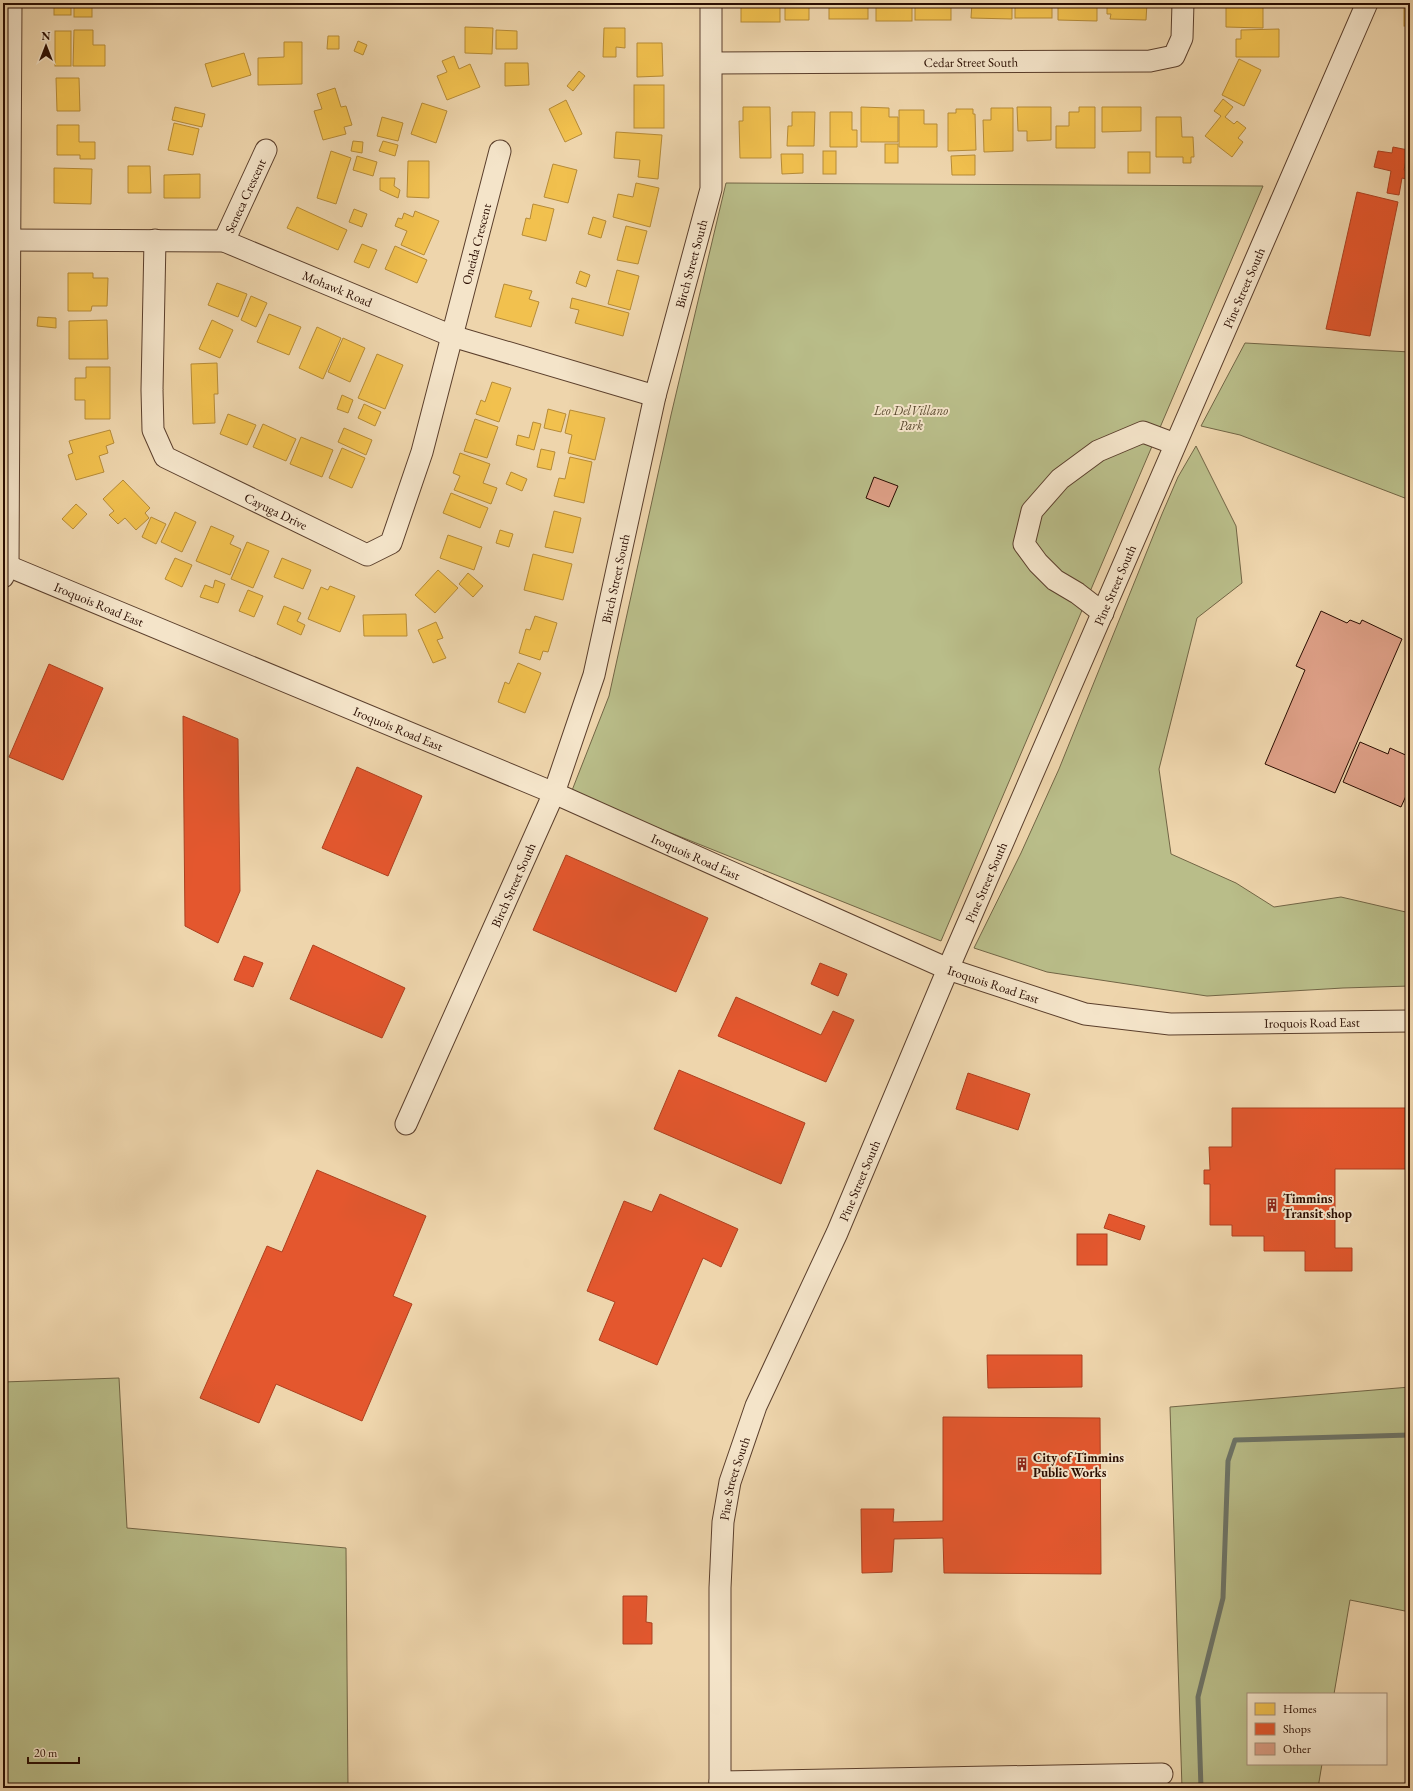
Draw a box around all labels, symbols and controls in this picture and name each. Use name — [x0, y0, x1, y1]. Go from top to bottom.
north arrow — [26, 26, 66, 66]
text: N — [42, 29, 51, 43]
street label: Cedar Street South — [924, 54, 1018, 71]
street label: Seneca Crescent — [221, 156, 270, 236]
street label: Oneida Crescent — [458, 202, 495, 287]
street label: Birch Street South — [671, 217, 712, 310]
street label: Pine Street South — [1219, 245, 1269, 331]
street label: Mohawk Road — [300, 267, 375, 311]
park label: Leo DelVillano Park — [873, 402, 948, 434]
street label: Cayuga Drive — [241, 489, 310, 534]
street label: Birch Street South — [598, 532, 634, 625]
street label: Pine Street South — [1090, 542, 1140, 628]
street label: Iroquois Road East — [51, 578, 146, 631]
street label: Iroquois Road East — [351, 703, 445, 755]
street label: Iroquois Road East — [648, 830, 743, 884]
street label: Pine Street South — [961, 839, 1011, 925]
street label: Birch Street South — [487, 840, 540, 930]
street label: Iroquois Road East — [945, 961, 1041, 1007]
street label: Iroquois Road East — [1264, 1014, 1360, 1032]
street label: Pine Street South — [835, 1137, 884, 1224]
place label: Timmins Transit shop — [1283, 1190, 1352, 1222]
building icon: Timmins Transit shop — [1264, 1197, 1280, 1213]
street label: Pine Street South — [715, 1434, 754, 1522]
place label: City of Timmins Public Works — [1033, 1449, 1124, 1481]
building icon: City of Timmins Public Works — [1014, 1456, 1030, 1472]
legend — [1247, 1693, 1387, 1765]
text: Homes — [1283, 1701, 1317, 1717]
text: Shops — [1283, 1721, 1311, 1737]
scale bar — [28, 1739, 79, 1765]
text: Other — [1283, 1741, 1311, 1757]
text: 20 m — [34, 1745, 58, 1761]

